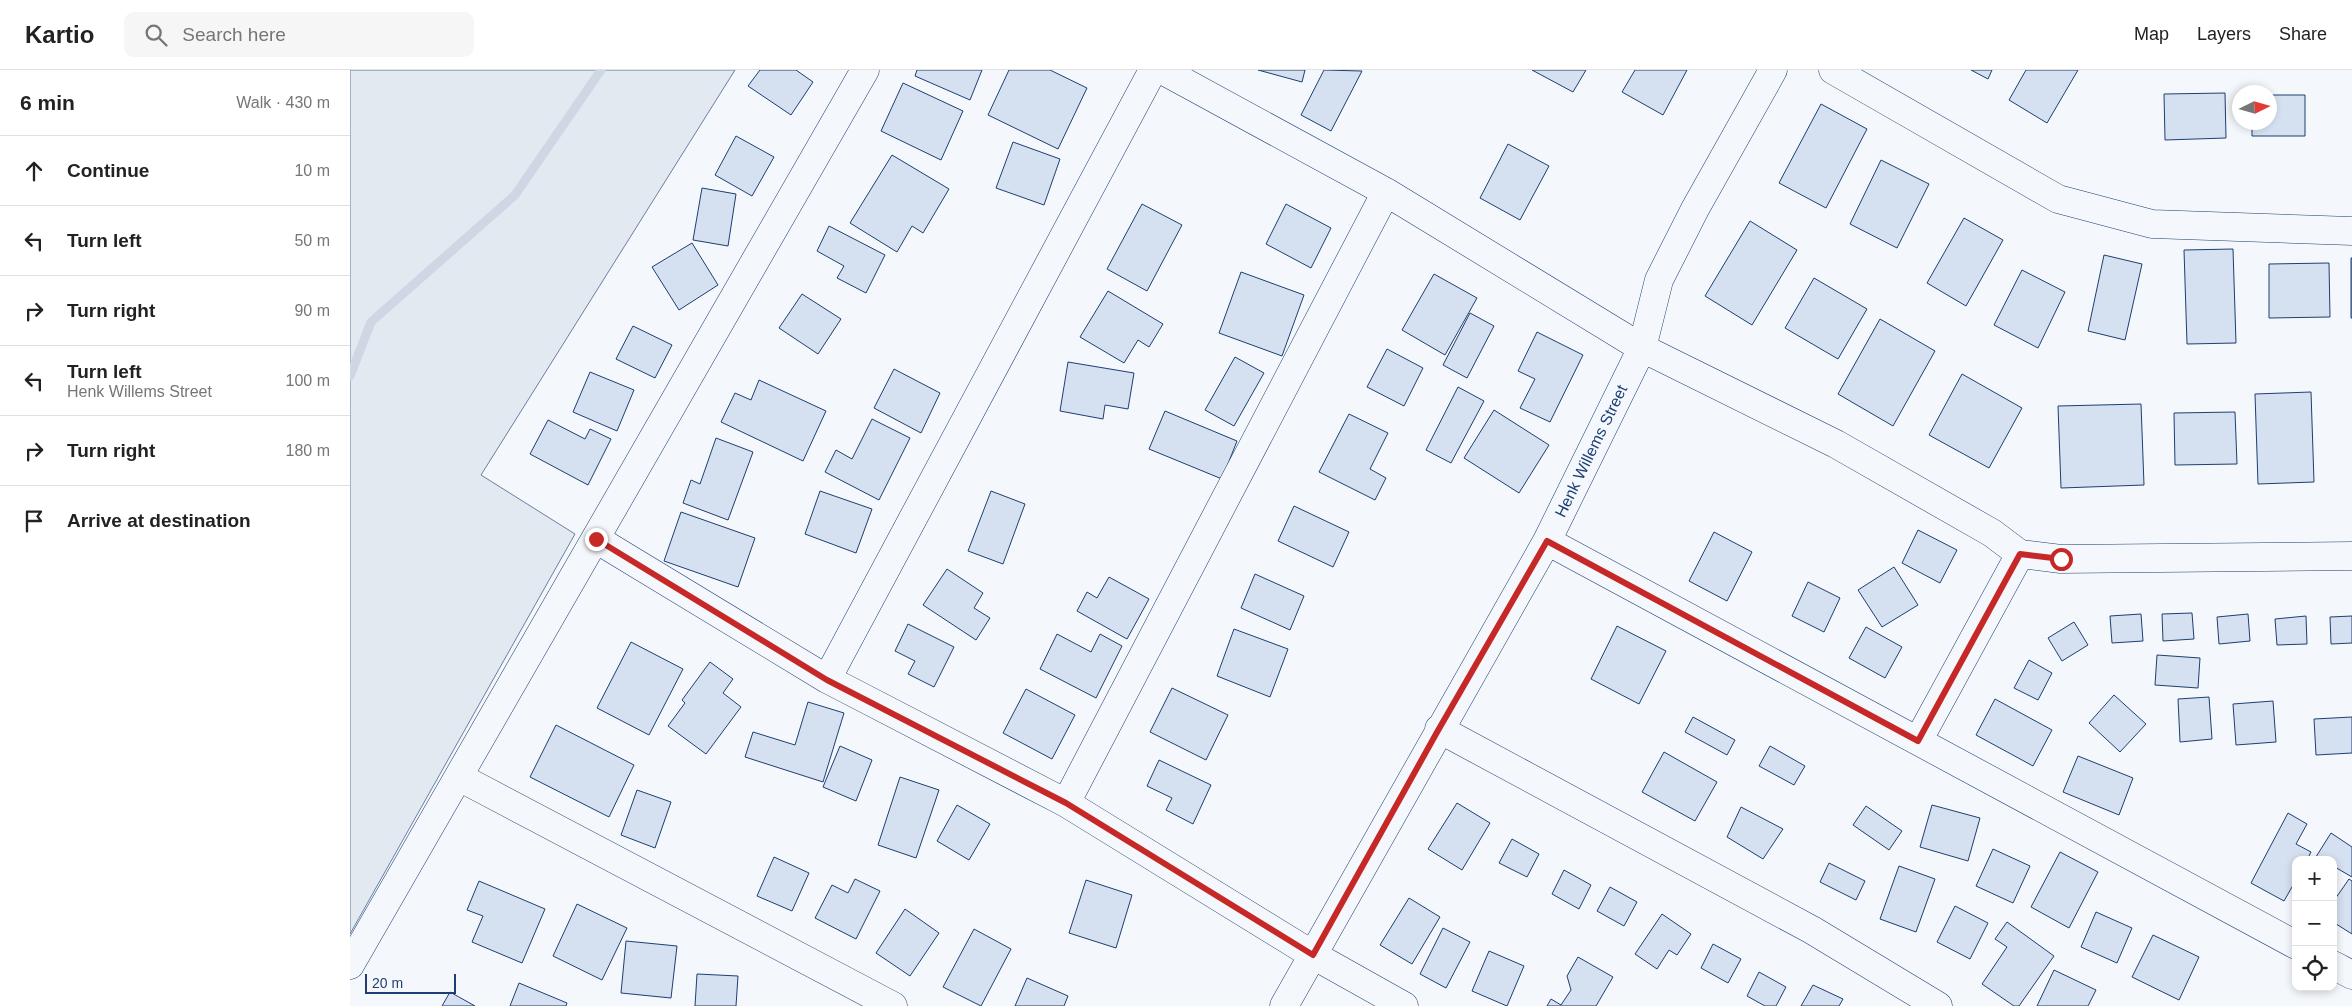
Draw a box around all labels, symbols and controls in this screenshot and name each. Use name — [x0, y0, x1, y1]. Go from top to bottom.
search box — [124, 12, 474, 57]
text: Kartio — [25, 21, 94, 48]
icon: search — [142, 21, 170, 49]
text: Search here — [182, 24, 286, 45]
text: Map — [2134, 24, 2169, 44]
text: Layers — [2197, 24, 2251, 44]
text: Share — [2279, 24, 2327, 44]
north arrow — [2232, 85, 2277, 130]
text: 6 min — [20, 91, 75, 114]
text: Walk · 430 m — [236, 94, 330, 111]
icon: ahead — [20, 157, 48, 185]
text: Continue — [67, 160, 149, 181]
text: 10 m — [294, 162, 330, 179]
icon: left — [20, 227, 48, 255]
text: Turn left — [67, 230, 142, 251]
text: 50 m — [294, 232, 330, 249]
icon: right — [20, 297, 48, 325]
text: Turn right — [67, 300, 155, 321]
text: 90 m — [294, 302, 330, 319]
text: Turn left — [67, 361, 142, 382]
icon: left — [20, 367, 48, 395]
text: 100 m — [286, 372, 330, 389]
street label: Henk Willems Street — [1552, 382, 1631, 520]
text: Henk Willems Street — [67, 383, 212, 400]
icon: right — [20, 437, 48, 465]
text: Turn right — [67, 440, 155, 461]
text: 180 m — [286, 442, 330, 459]
icon: arrive — [20, 507, 48, 535]
text: Arrive at destination — [67, 510, 251, 531]
route end — [585, 528, 608, 551]
route start — [2050, 548, 2073, 571]
map controls — [2292, 856, 2337, 991]
button: + — [2292, 856, 2337, 901]
button: − — [2292, 901, 2337, 946]
button: locate — [2292, 946, 2337, 991]
scale bar — [365, 971, 456, 994]
text: 20 m — [372, 975, 403, 991]

